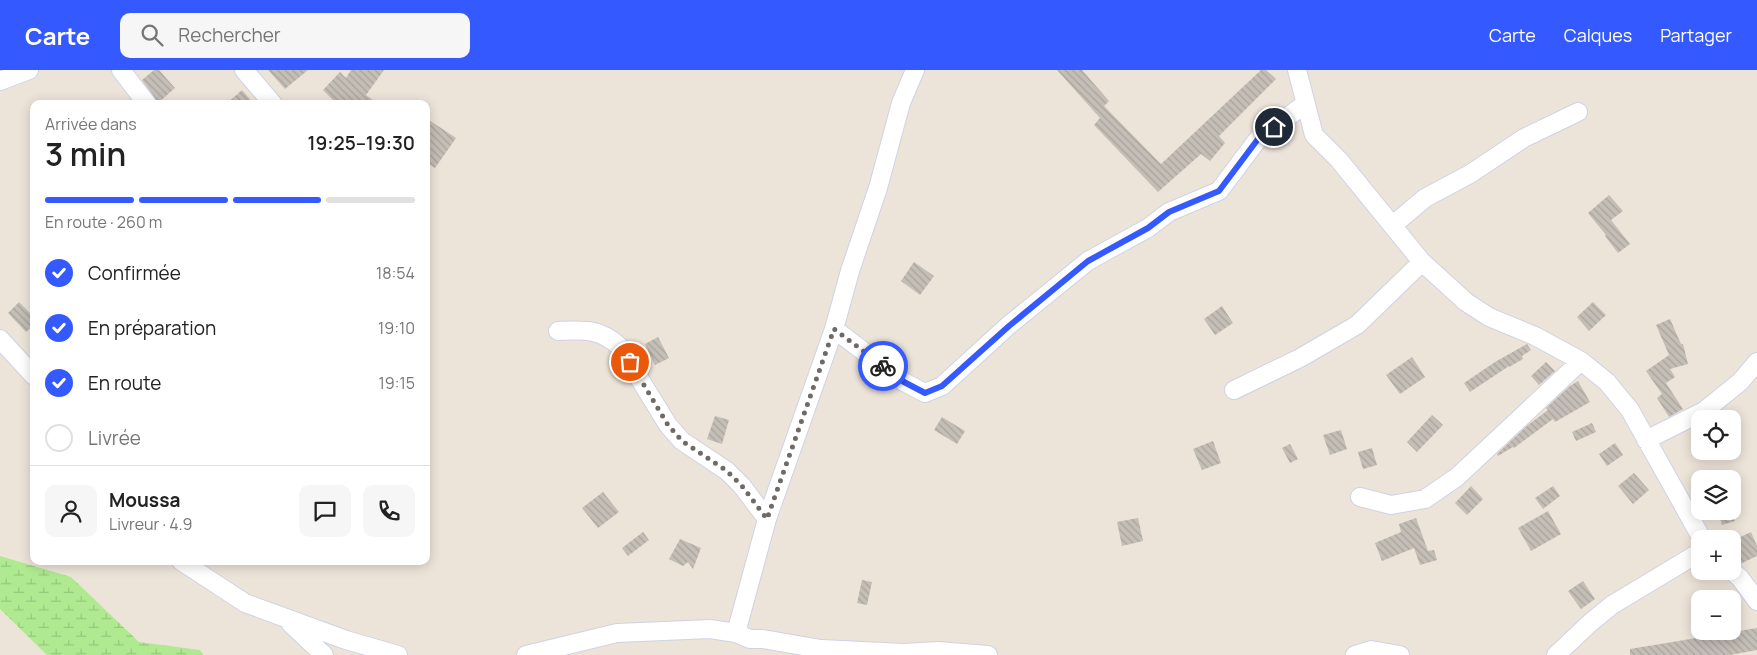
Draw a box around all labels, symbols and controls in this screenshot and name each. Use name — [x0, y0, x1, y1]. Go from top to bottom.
search box — [120, 13, 470, 58]
text: Carte — [25, 19, 90, 52]
icon: search — [138, 21, 166, 49]
text: Rechercher — [178, 22, 281, 48]
text: Carte — [1489, 23, 1536, 47]
text: Calques — [1564, 23, 1632, 47]
text: Partager — [1660, 23, 1732, 47]
pin — [1253, 106, 1295, 148]
text: Arrivée dans — [45, 113, 137, 135]
icon: home — [1260, 113, 1288, 141]
text: 19:25–19:30 — [308, 130, 415, 156]
text: 3 min — [45, 132, 126, 176]
text: En route · 260 m — [45, 211, 162, 233]
icon: check — [45, 259, 73, 287]
text: Confirmée — [88, 260, 181, 286]
text: 18:54 — [376, 262, 415, 284]
icon: check — [45, 314, 73, 342]
text: En préparation — [88, 315, 216, 341]
text: 19:10 — [378, 317, 415, 339]
pin — [609, 341, 651, 383]
courier — [858, 341, 908, 391]
icon: bag — [616, 348, 644, 376]
icon: bike — [869, 352, 897, 380]
icon: check — [45, 369, 73, 397]
text: En route — [88, 370, 161, 396]
text: 19:15 — [379, 372, 415, 394]
map controls — [1691, 410, 1741, 640]
button: locate — [1691, 410, 1741, 460]
text: Livrée — [88, 425, 141, 451]
button: layers — [1691, 470, 1741, 520]
button: person — [45, 485, 97, 537]
button: chat — [299, 485, 351, 537]
button: phone — [363, 485, 415, 537]
text: Moussa — [109, 487, 180, 513]
text: Livreur · 4.9 — [109, 513, 192, 535]
button: + — [1691, 530, 1741, 580]
button: − — [1691, 590, 1741, 640]

